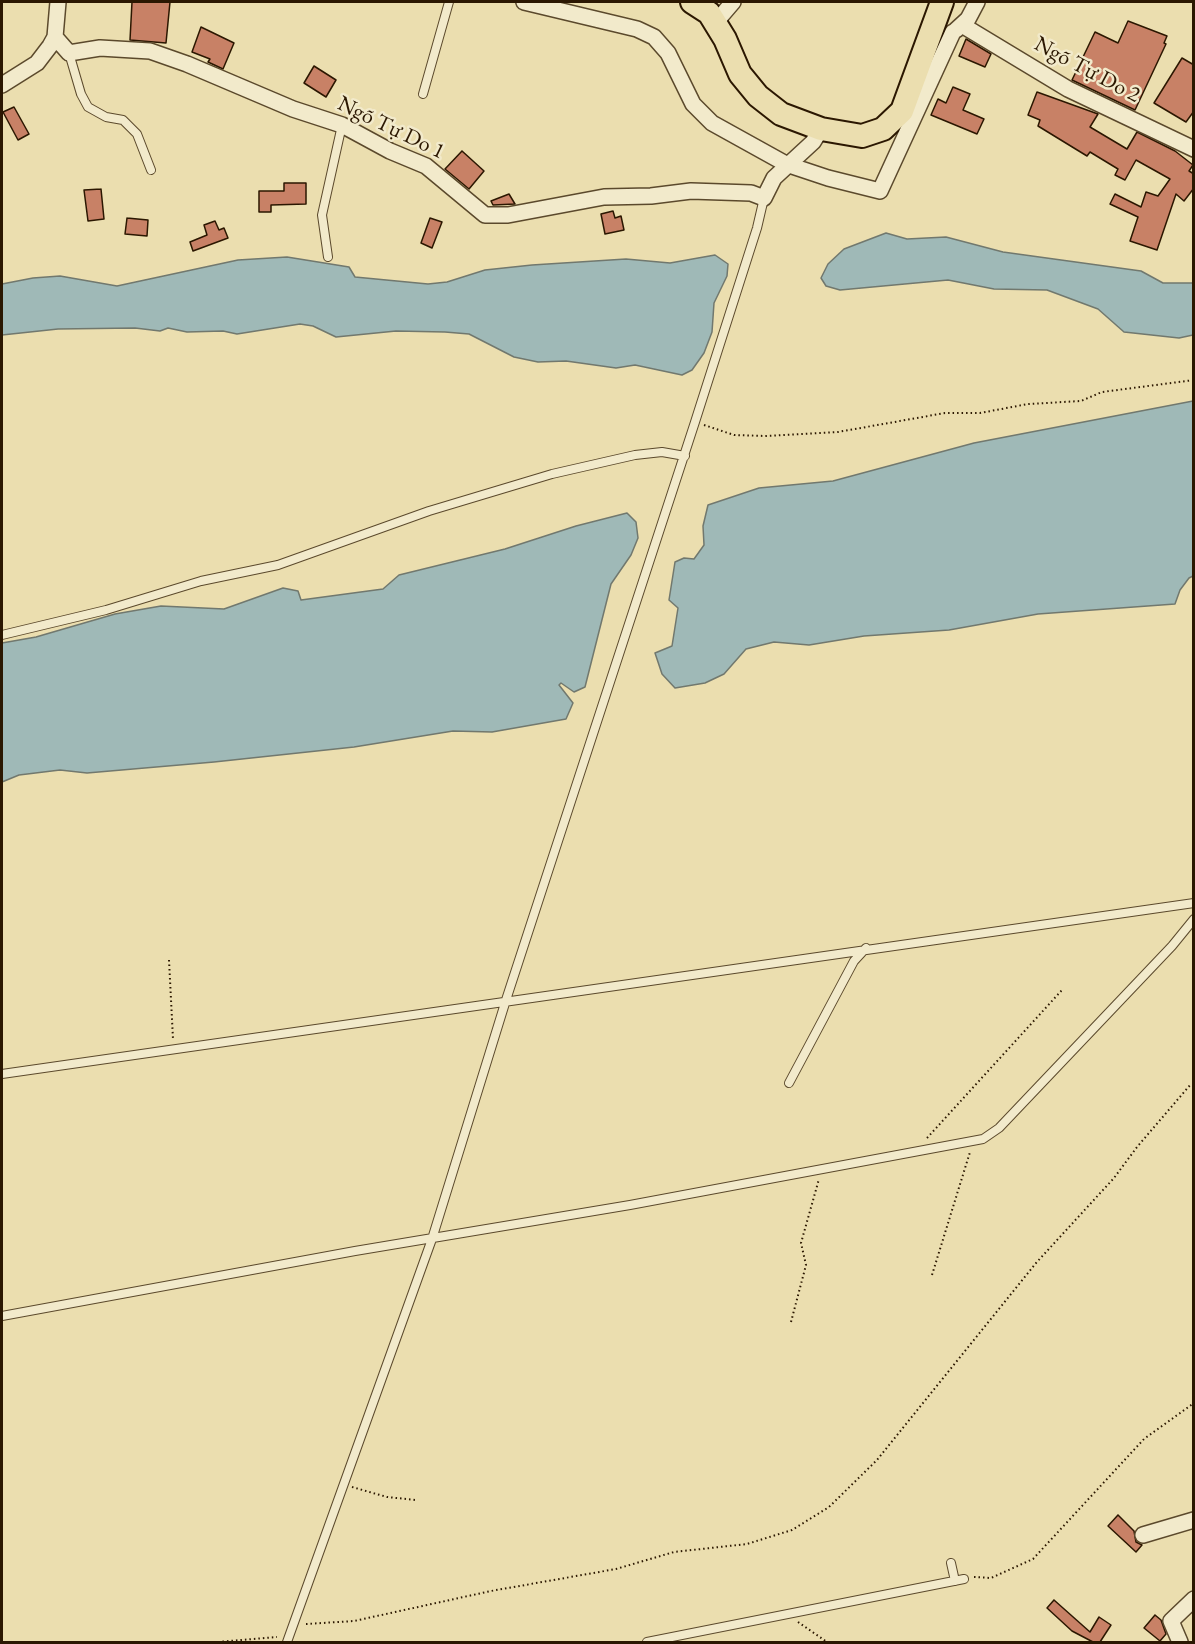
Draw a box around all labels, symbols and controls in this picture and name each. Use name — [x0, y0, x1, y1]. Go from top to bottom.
street label: Ngõ Tự Do 2 — [1030, 31, 1144, 109]
street label: Ngõ Tự Do 1 — [333, 91, 449, 165]

